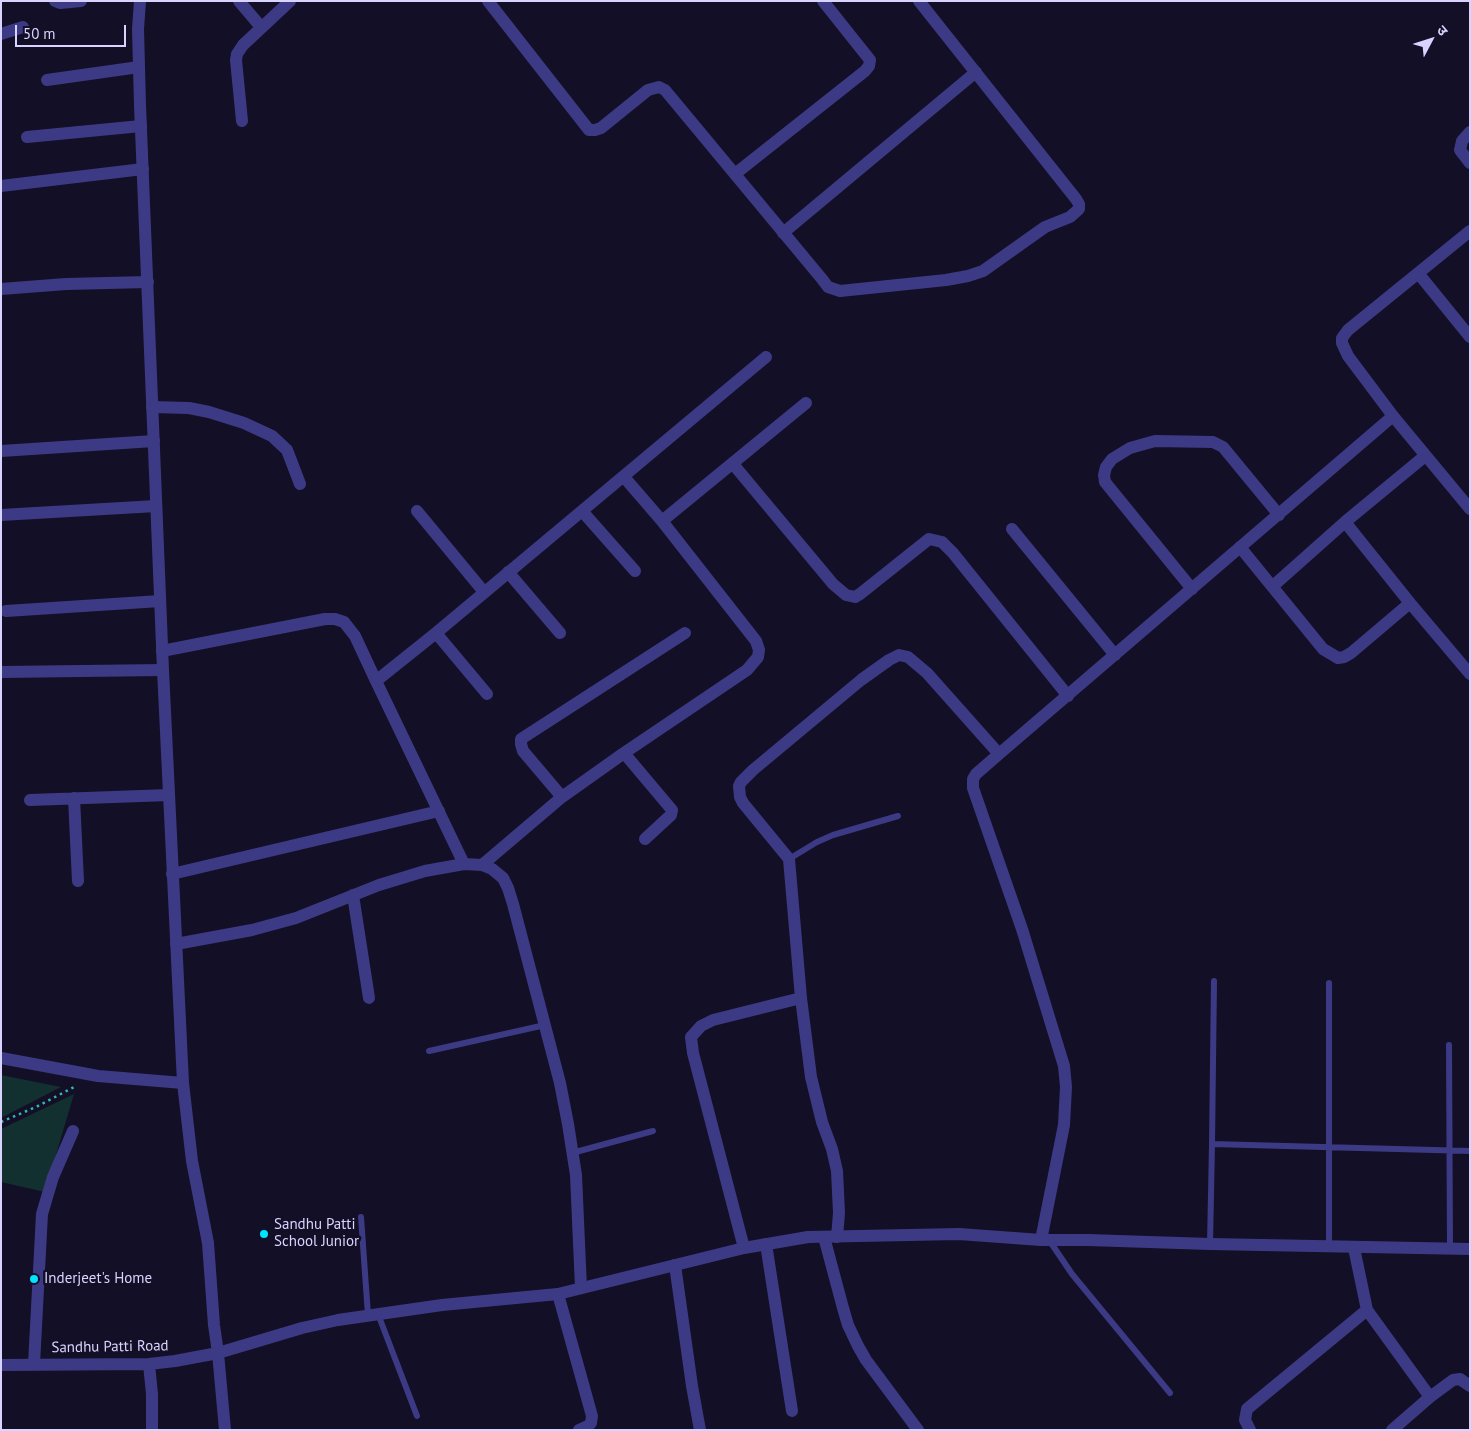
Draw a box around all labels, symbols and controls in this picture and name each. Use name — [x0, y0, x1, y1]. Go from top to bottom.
scale bar — [18, 15, 129, 47]
north arrow — [1406, 15, 1456, 65]
text: उ — [1433, 21, 1452, 39]
text: 50 m — [23, 24, 56, 43]
place label: Sandhu Patti School Junior — [274, 1216, 359, 1251]
marker: Sandhu Patti School Junior — [258, 1228, 270, 1240]
place label: Inderjeet's Home — [44, 1270, 152, 1288]
marker: Inderjeet's Home — [28, 1273, 40, 1285]
street label: Sandhu Patti Road — [51, 1337, 169, 1357]

